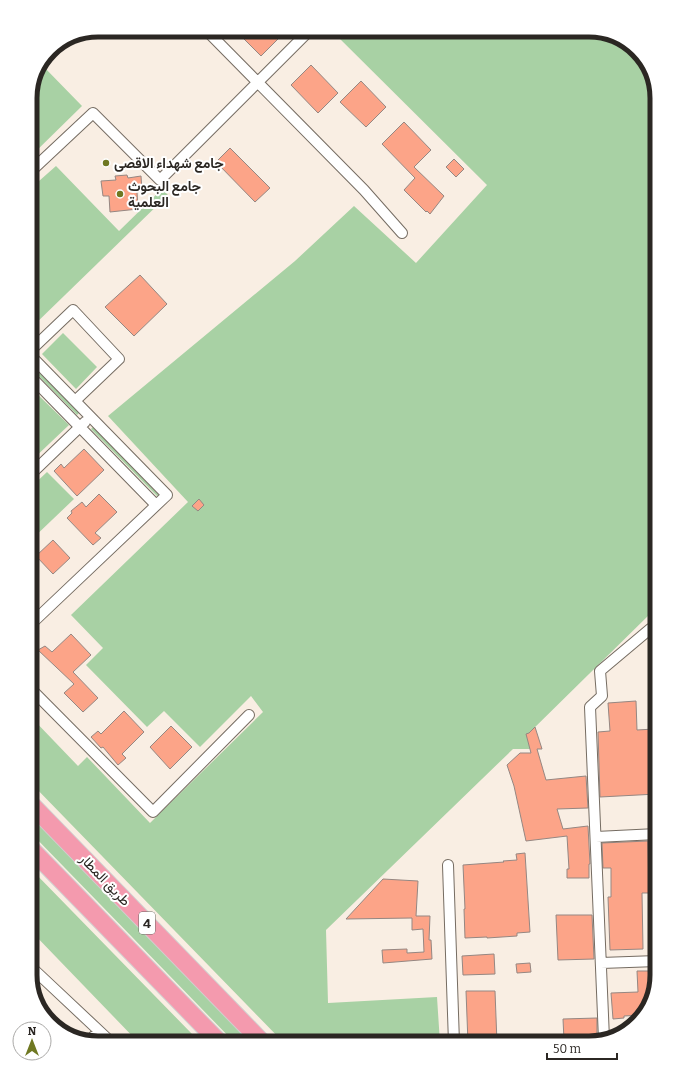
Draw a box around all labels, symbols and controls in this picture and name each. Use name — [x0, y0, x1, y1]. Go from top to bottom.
place label: جامع شهداء الاقصى — [114, 155, 224, 173]
marker: جامع شهداء الاقصى — [101, 158, 111, 168]
place label: جامع البحوث العلمية — [128, 178, 202, 211]
marker: جامع البحوث العلمية — [115, 189, 125, 199]
street label: طريق المطار — [75, 850, 134, 910]
road number: 4 — [139, 912, 155, 934]
north arrow — [12, 1021, 52, 1061]
text: N — [28, 1025, 37, 1038]
scale bar — [547, 1035, 617, 1061]
text: 50 m — [553, 1042, 582, 1056]

